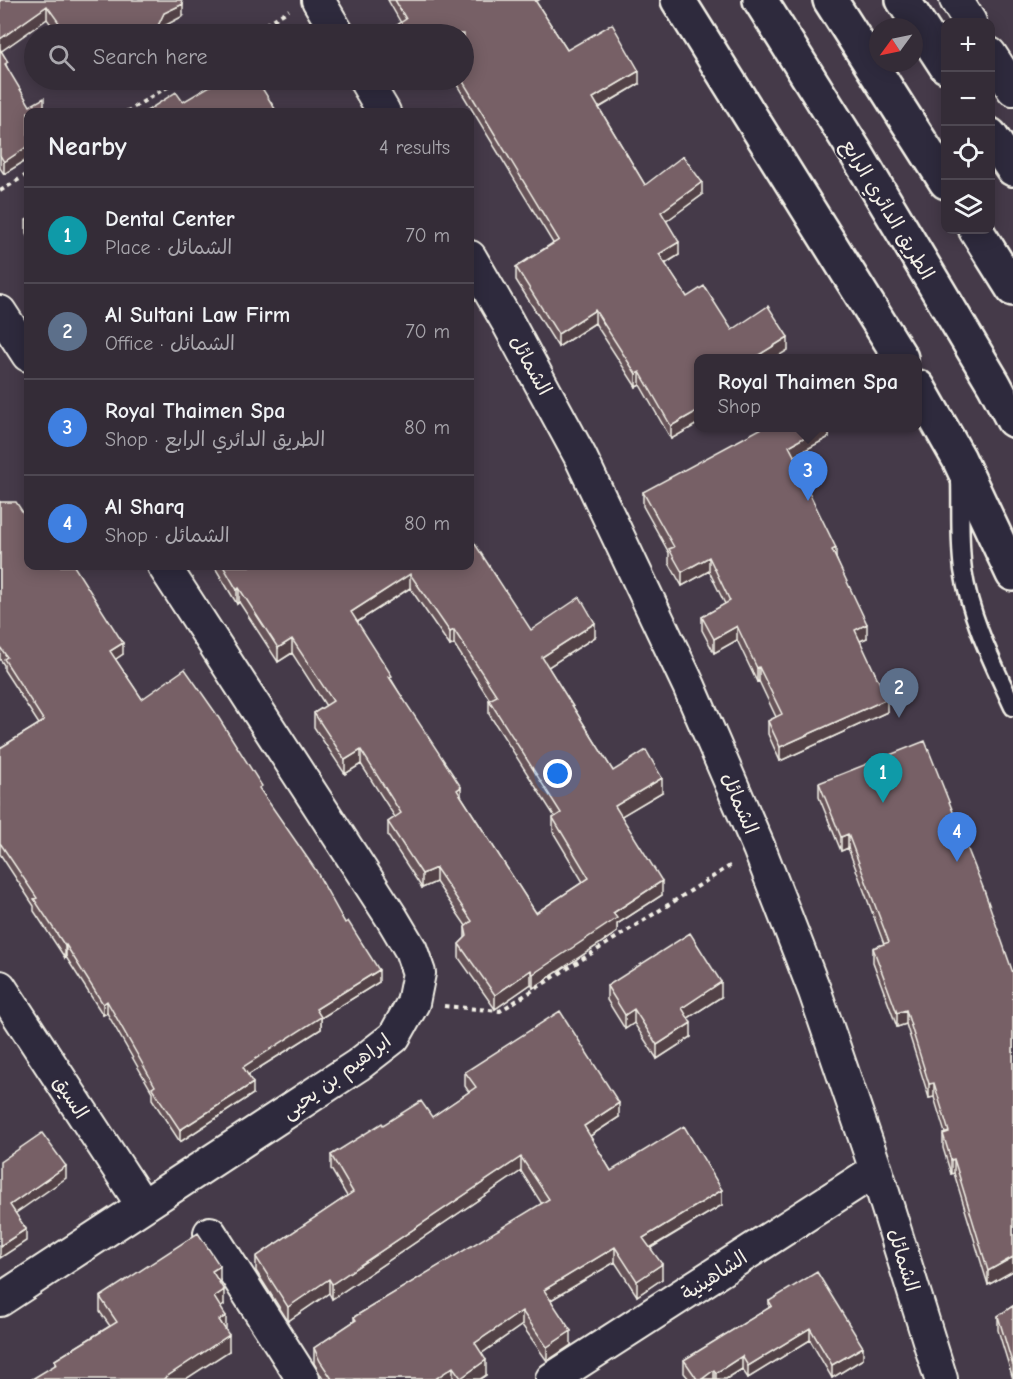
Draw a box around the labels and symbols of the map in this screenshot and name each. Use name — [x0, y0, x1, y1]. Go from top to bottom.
north arrow — [869, 18, 923, 72]
street label: الطريق الدائري الرابع — [834, 135, 939, 285]
street label: الشمائل — [505, 331, 556, 399]
pin: 3 — [788, 452, 828, 501]
pin: 2 — [880, 668, 918, 718]
pin: 1 — [864, 754, 902, 803]
your location — [543, 759, 572, 788]
street label: الشمائل — [716, 769, 763, 838]
pin: 4 — [938, 812, 976, 862]
street label: ابراهيم بن يحيى — [277, 1029, 397, 1126]
street label: السيق — [48, 1071, 93, 1123]
street label: الشمائل — [883, 1226, 924, 1294]
street label: الشاهينية — [677, 1246, 752, 1305]

